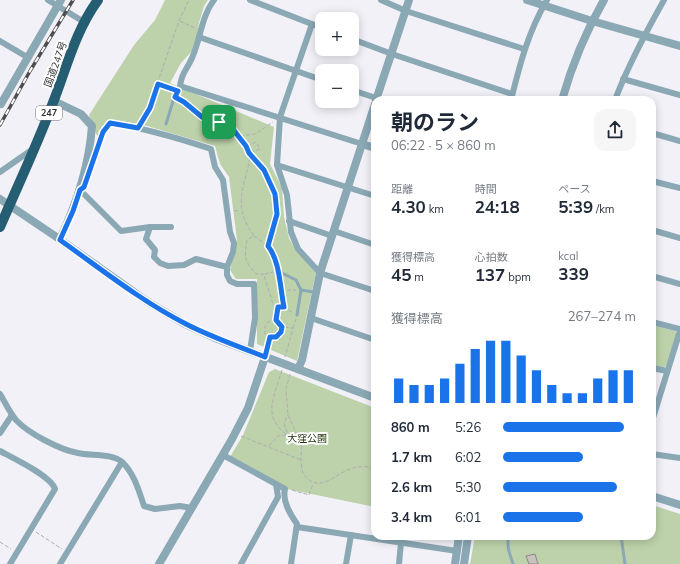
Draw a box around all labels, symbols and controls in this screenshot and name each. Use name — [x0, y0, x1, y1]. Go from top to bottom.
map controls — [315, 12, 359, 108]
button: + — [315, 12, 359, 56]
street label: 国道247号 — [41, 39, 70, 89]
button: − — [315, 64, 359, 108]
pin — [202, 105, 236, 139]
road number: 247 — [36, 106, 62, 120]
text: 朝のラン — [391, 108, 479, 136]
button: share — [594, 109, 636, 151]
icon: arrive — [208, 111, 230, 133]
text: 06:22 · 5 × 860 m — [391, 137, 496, 153]
text: 距離 — [391, 182, 413, 196]
text: 時間 — [475, 182, 497, 196]
text: ペース — [558, 182, 591, 196]
text: 4.30 — [391, 196, 426, 217]
text: 24:18 — [475, 196, 520, 217]
text: 5:39 — [558, 196, 593, 217]
text: km — [426, 202, 444, 216]
text: /km — [593, 202, 614, 216]
text: kcal — [558, 249, 578, 263]
text: 獲得標高 — [391, 250, 435, 264]
text: 心拍数 — [475, 250, 508, 264]
text: 339 — [558, 263, 589, 284]
text: 45 — [391, 264, 411, 285]
text: 137 — [475, 264, 505, 285]
text: m — [411, 270, 424, 284]
text: bpm — [505, 270, 531, 284]
text: 267–274 m — [568, 308, 636, 324]
text: 獲得標高 — [391, 310, 443, 326]
text: 860 m — [391, 419, 430, 435]
text: 5:26 — [455, 419, 481, 435]
park label: 大窪公園 — [287, 432, 327, 445]
text: 1.7 km — [391, 449, 432, 465]
text: 6:02 — [455, 449, 481, 465]
text: 2.6 km — [391, 479, 432, 495]
text: 5:30 — [455, 479, 481, 495]
text: 3.4 km — [391, 509, 432, 525]
text: 6:01 — [455, 509, 481, 525]

